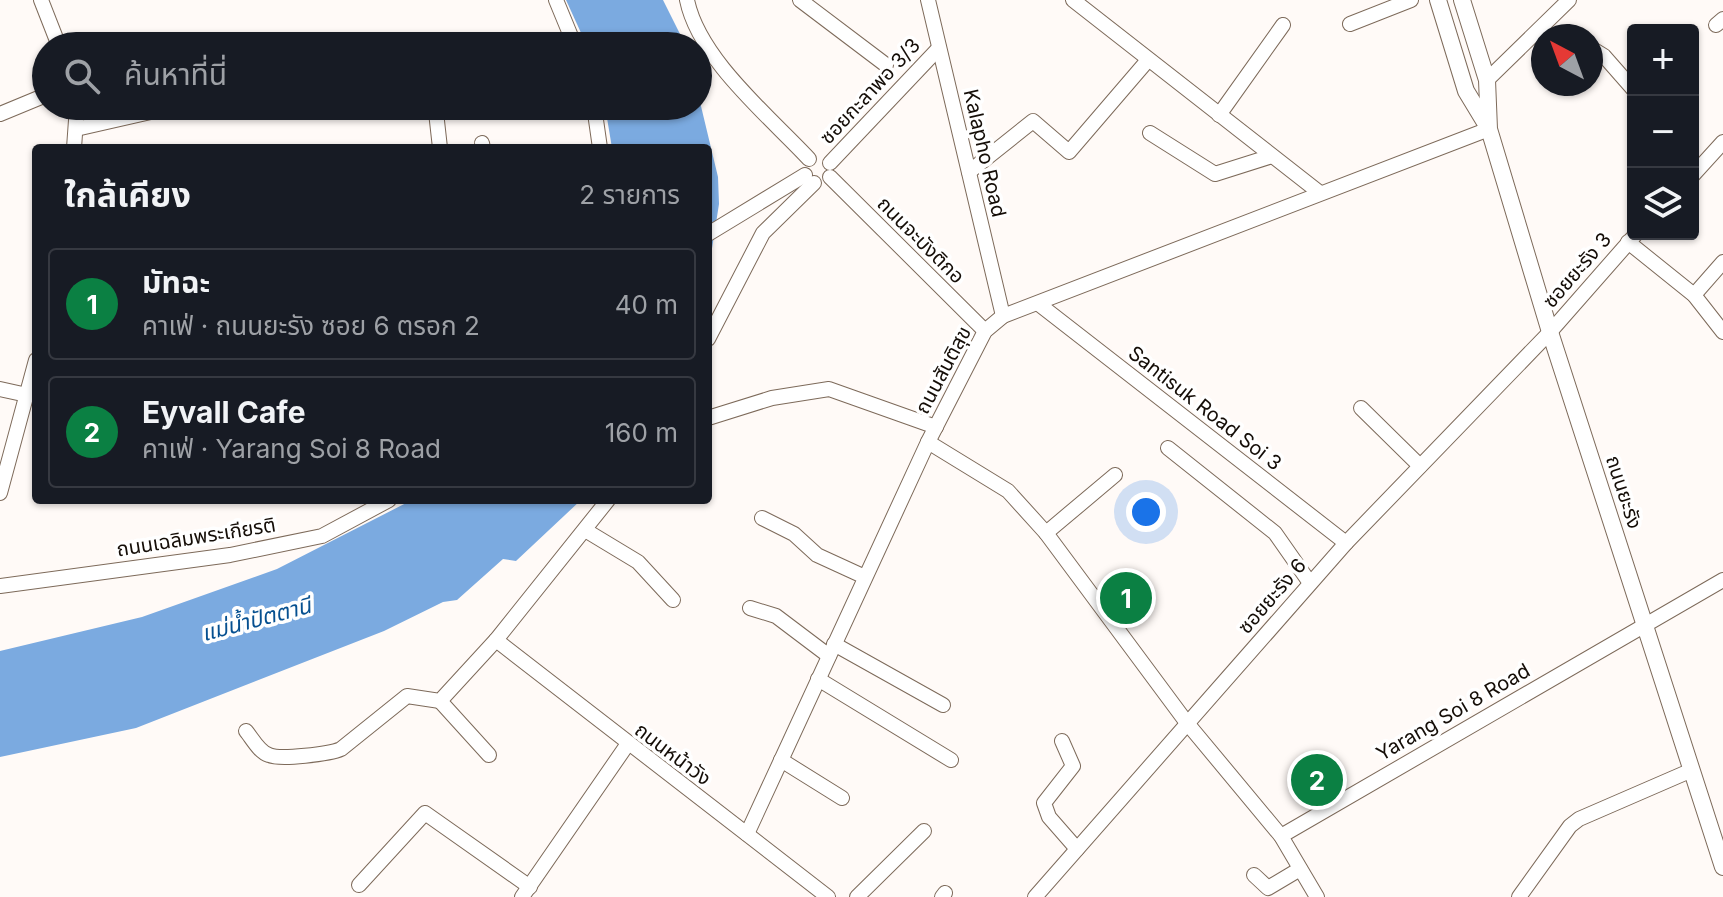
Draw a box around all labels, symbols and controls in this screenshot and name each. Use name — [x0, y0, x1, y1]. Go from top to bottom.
north arrow — [1531, 24, 1603, 96]
map controls — [1627, 24, 1699, 240]
button: + — [1627, 24, 1699, 96]
search box — [32, 32, 712, 120]
street label: ซอยกะลาพอ 3/3 — [815, 33, 925, 149]
icon: search — [60, 54, 104, 98]
text: ค้นหาที่นี่ — [124, 56, 227, 92]
street label: Kalapho Road — [959, 87, 1011, 219]
button: − — [1627, 96, 1699, 168]
button: layers — [1627, 168, 1699, 240]
text: ใกล้เคียง — [64, 174, 191, 215]
text: 2 รายการ — [579, 179, 680, 210]
street label: ถนนจะบังติกอ — [873, 192, 969, 288]
street label: ซอยยะรัง 3 — [1538, 228, 1616, 312]
text: มัทฉะ — [142, 264, 210, 300]
text: 1 — [86, 289, 98, 320]
text: 40 m — [615, 289, 678, 320]
text: คาเฟ่ · ถนนยะรัง ซอย 6 ตรอก 2 — [142, 310, 480, 341]
street label: ถนนสันติสุข — [910, 322, 976, 418]
street label: Santisuk Road Soi 3 — [1124, 341, 1286, 475]
text: Eyvall Cafe — [142, 394, 306, 430]
text: 2 — [84, 417, 100, 448]
text: 160 m — [605, 417, 678, 448]
text: คาเฟ่ · Yarang Soi 8 Road — [142, 433, 441, 464]
street label: ถนนยะรัง — [1601, 452, 1647, 532]
your location — [1126, 492, 1166, 532]
street label: ถนนเฉลิมพระเกียรติ — [115, 513, 277, 561]
street label: ซอยยะรัง 6 — [1233, 554, 1311, 638]
pin: 1 — [1100, 568, 1152, 628]
water label: แม่น้ำปัตตานี — [198, 589, 316, 646]
street label: Yarang Soi 8 Road — [1372, 658, 1534, 766]
street label: ถนนหน้าวัง — [630, 718, 716, 790]
pin: 2 — [1291, 750, 1343, 810]

